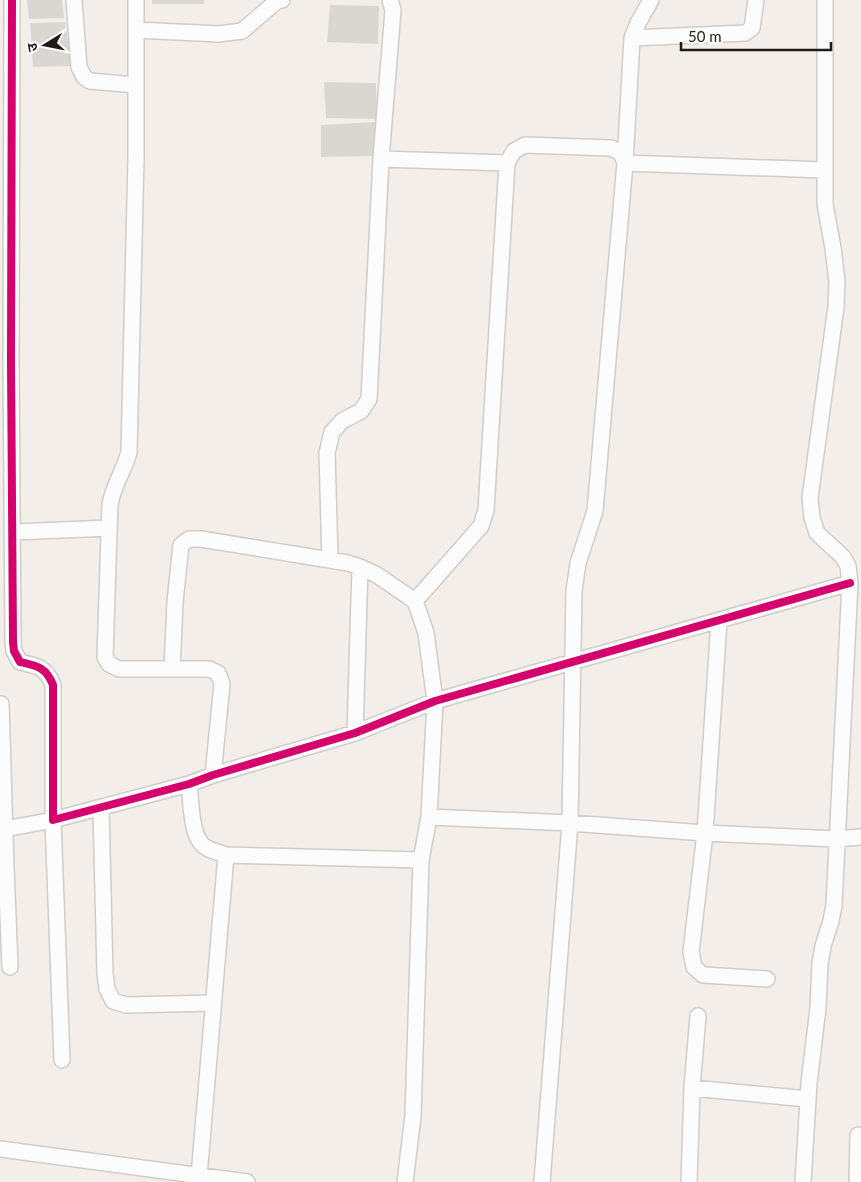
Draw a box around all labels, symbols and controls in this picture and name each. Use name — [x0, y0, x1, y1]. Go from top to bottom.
north arrow — [20, 20, 70, 70]
scale bar — [681, 20, 831, 52]
text: 50 m — [688, 27, 722, 45]
text: उ — [22, 41, 41, 53]

